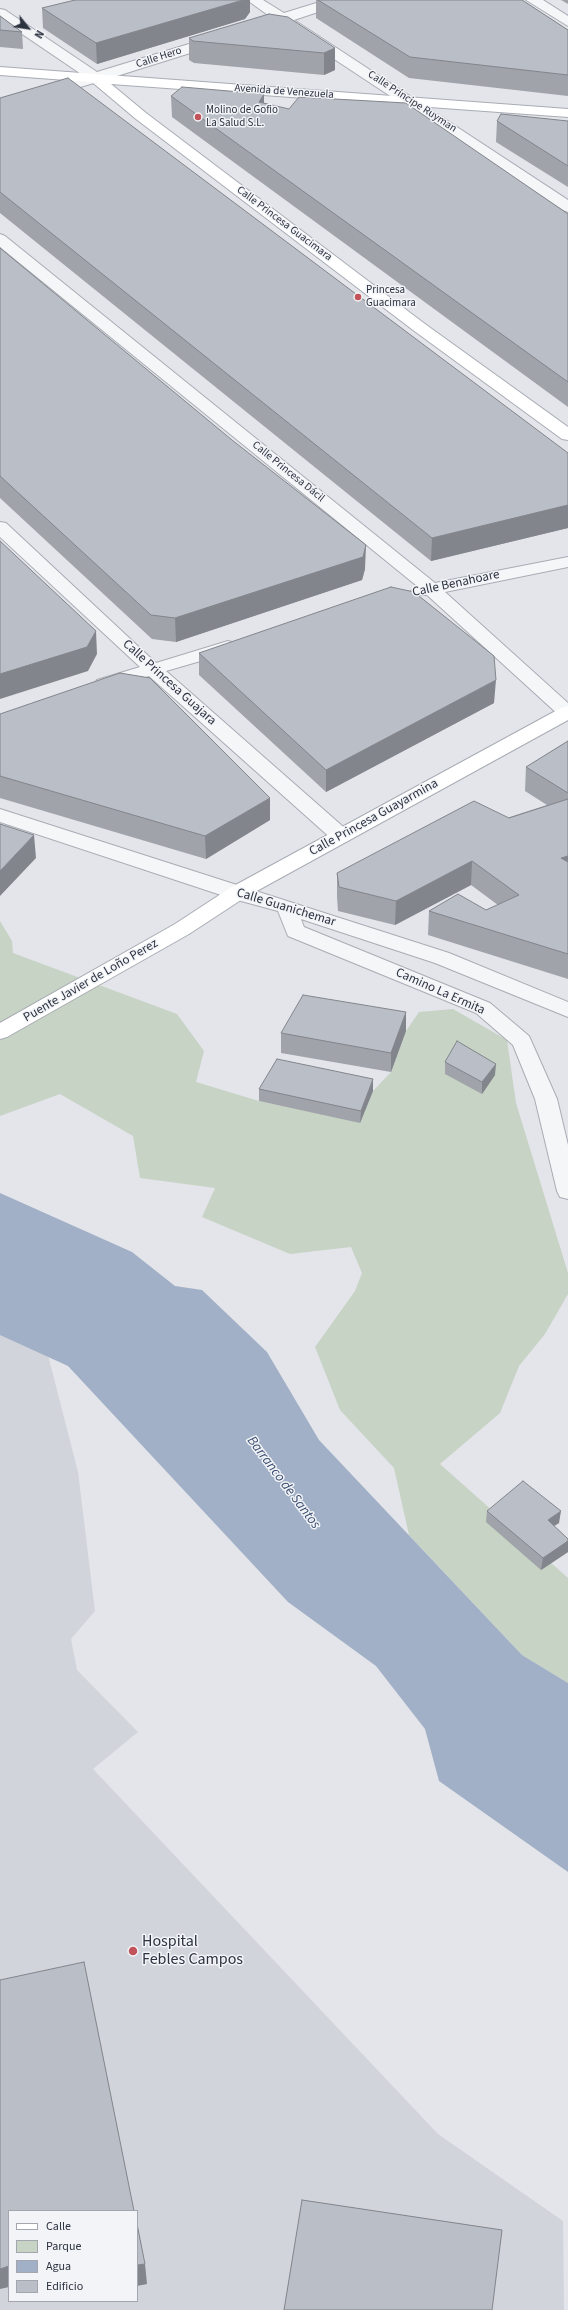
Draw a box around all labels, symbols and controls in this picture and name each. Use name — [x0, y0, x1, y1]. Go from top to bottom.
north arrow — [8, 8, 48, 48]
text: N — [31, 27, 47, 41]
street label: Calle Hero — [134, 44, 184, 72]
street label: Calle Príncipe Ruyman — [365, 68, 459, 136]
street label: Avenida de Venezuela — [234, 82, 334, 102]
place label: Molino de Gofio La Salud S.L. — [206, 104, 278, 130]
marker: Molino de Gofio La Salud S.L. — [193, 112, 203, 122]
street label: Calle Princesa Guacimara — [234, 184, 334, 264]
place label: Princesa Guacimara — [366, 284, 416, 310]
marker: Princesa Guacimara — [353, 292, 363, 302]
street label: Calle Princesa Dácil — [249, 439, 327, 505]
street label: Calle Benahoare — [411, 567, 501, 601]
street label: Calle Princesa Guajara — [119, 637, 219, 729]
street label: Calle Princesa Guayarmina — [307, 776, 441, 860]
street label: Calle Guanichemar — [235, 885, 337, 931]
street label: Puente Javier de Loño Perez — [21, 936, 161, 1026]
street label: Camino La Ermita — [393, 965, 487, 1019]
water label: Barranco de Santos — [243, 1433, 323, 1533]
place label: Hospital Febles Campos — [142, 1932, 243, 1970]
marker: Hospital Febles Campos — [127, 1945, 139, 1957]
legend — [8, 2210, 138, 2302]
text: Calle — [46, 2218, 71, 2235]
text: Parque — [46, 2238, 82, 2255]
text: Agua — [46, 2258, 71, 2275]
text: Edificio — [46, 2278, 83, 2295]

